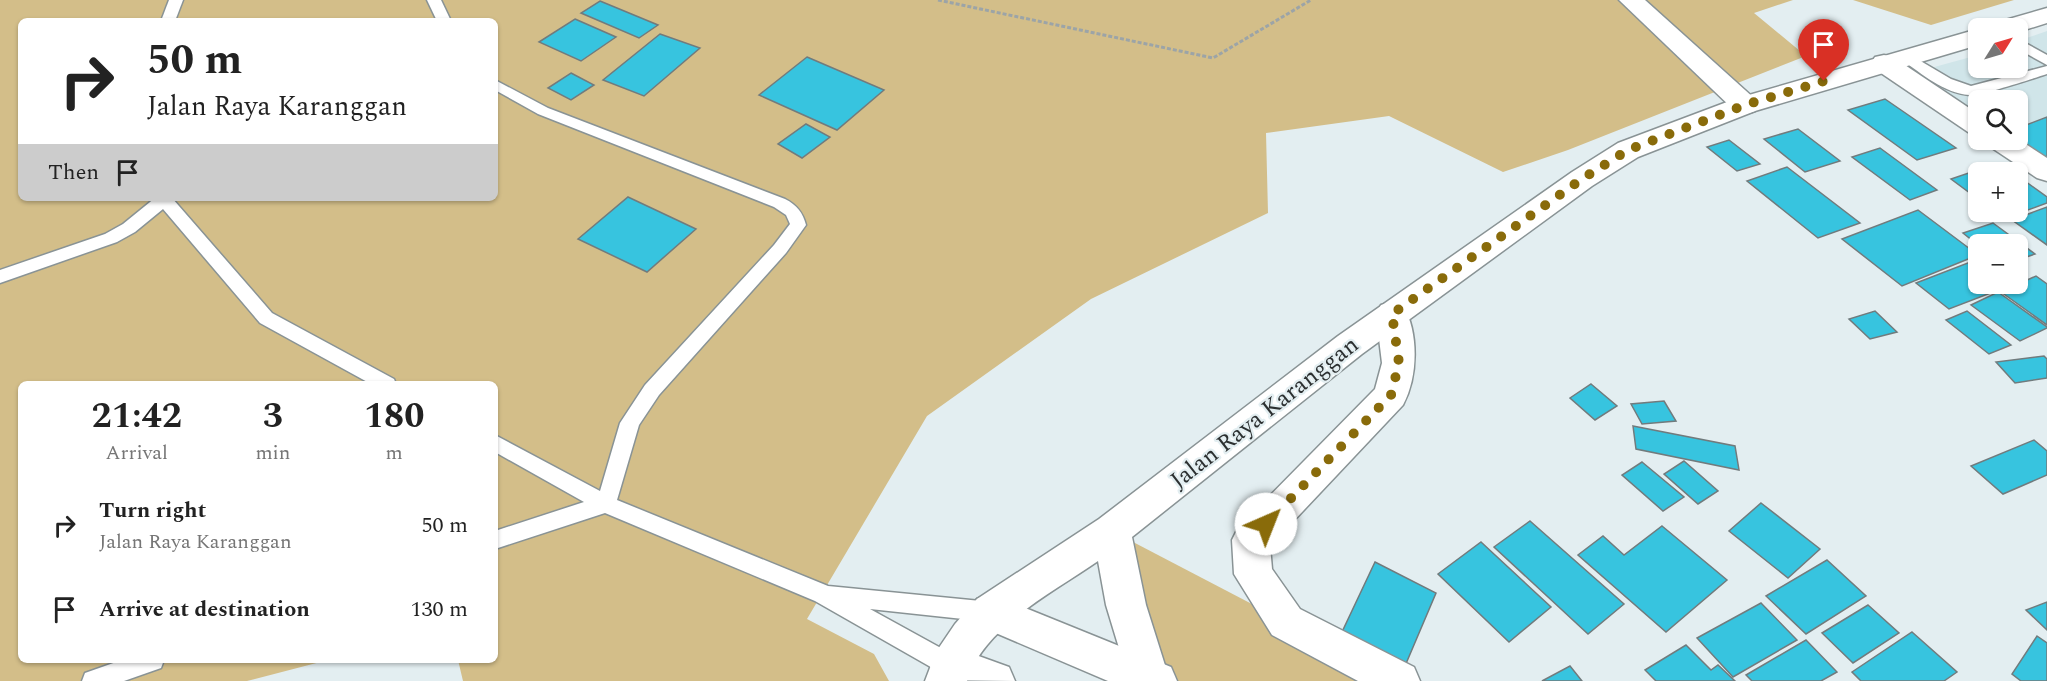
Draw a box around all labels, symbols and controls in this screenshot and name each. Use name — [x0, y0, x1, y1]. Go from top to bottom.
north arrow — [1968, 18, 2028, 78]
map controls — [1968, 18, 2028, 294]
pin — [1798, 19, 1849, 81]
icon: arrive — [1807, 28, 1840, 61]
text: 50 m — [147, 29, 242, 92]
icon: right — [48, 42, 126, 120]
text: Jalan Raya Karanggan — [147, 86, 407, 128]
button: search — [1968, 90, 2028, 150]
text: Then — [48, 156, 99, 189]
icon: arrive — [111, 156, 144, 189]
button: + — [1968, 162, 2028, 222]
button: − — [1968, 234, 2028, 294]
street label: Jalan Raya Karanggan — [1162, 327, 1367, 498]
text: 21:42 — [91, 389, 182, 444]
text: 3 — [263, 389, 283, 444]
text: 180 — [364, 389, 424, 444]
text: Arrival — [106, 438, 168, 468]
text: min — [255, 438, 290, 468]
text: m — [386, 438, 403, 468]
position arrow — [1234, 492, 1298, 556]
text: Turn right — [99, 494, 206, 527]
icon: right — [48, 509, 81, 542]
text: 50 m — [422, 509, 468, 542]
text: Jalan Raya Karanggan — [99, 527, 292, 557]
icon: arrive — [48, 593, 81, 626]
text: Arrive at destination — [99, 593, 310, 626]
text: 130 m — [411, 593, 468, 626]

